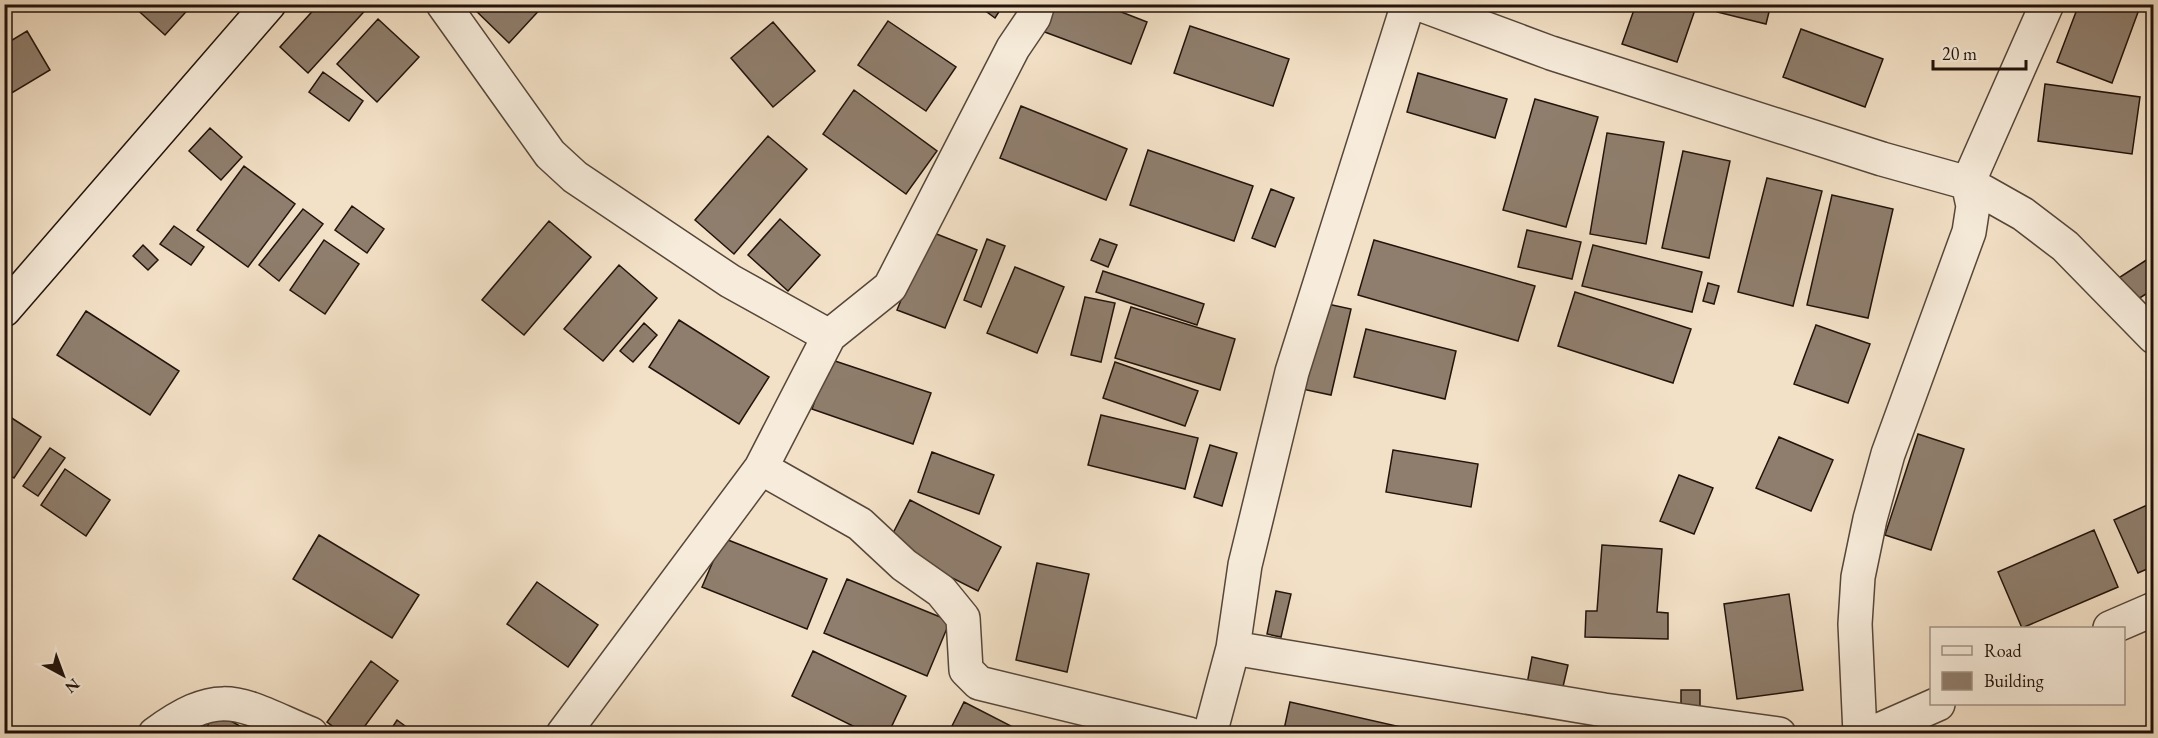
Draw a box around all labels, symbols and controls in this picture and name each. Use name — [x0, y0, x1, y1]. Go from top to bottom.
scale bar — [1933, 33, 2026, 71]
text: 20 m — [1942, 42, 1977, 65]
legend — [1930, 627, 2125, 705]
text: Road — [1984, 639, 2023, 662]
north arrow — [33, 645, 93, 705]
text: Building — [1984, 669, 2044, 692]
text: N — [61, 674, 84, 698]

